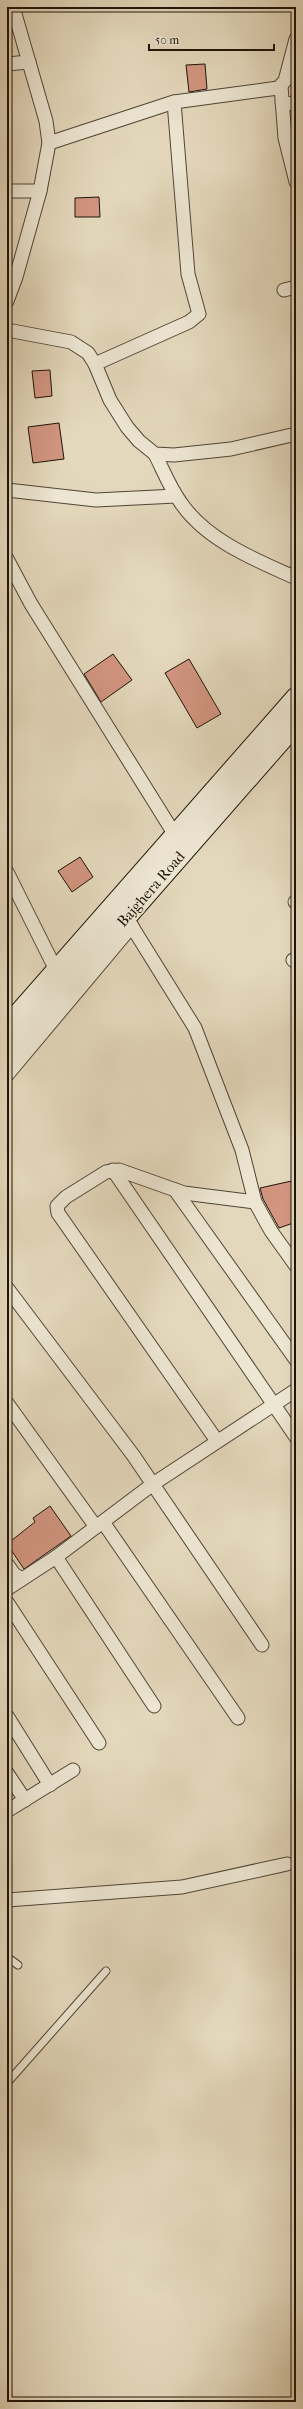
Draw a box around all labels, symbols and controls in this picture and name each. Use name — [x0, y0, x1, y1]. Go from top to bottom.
scale bar — [149, 26, 274, 52]
text: 50 m — [155, 33, 179, 47]
street label: Bajghera Road — [113, 847, 189, 930]

